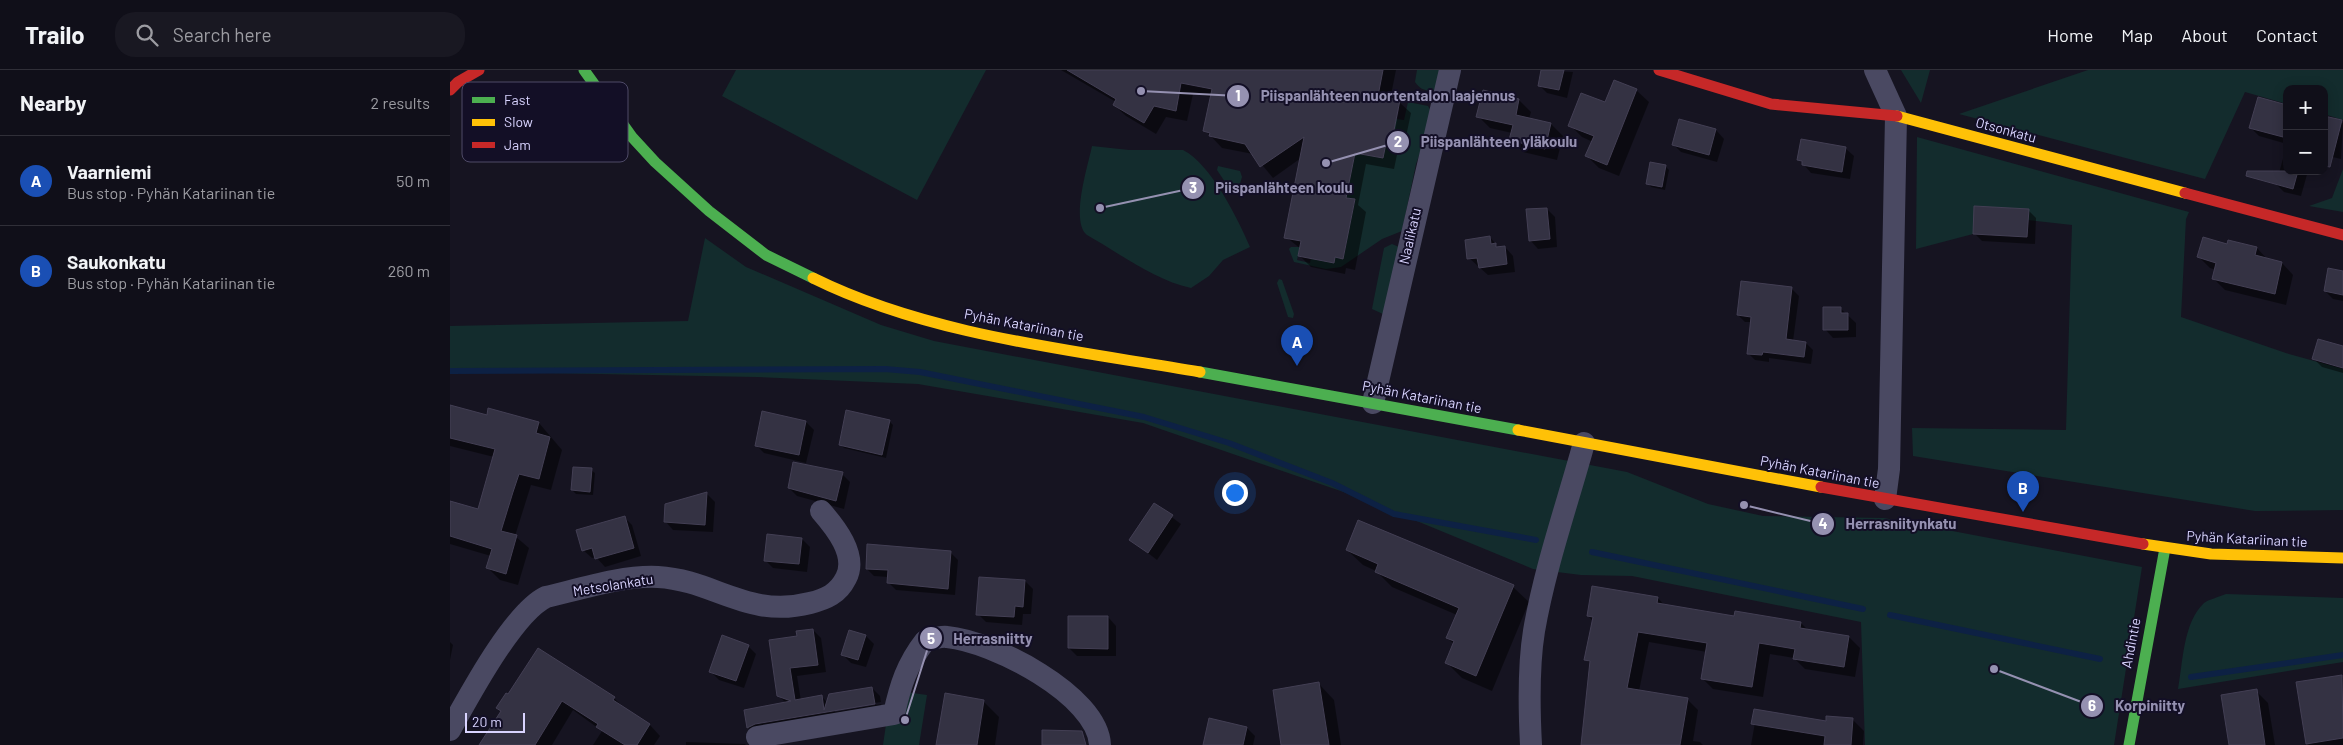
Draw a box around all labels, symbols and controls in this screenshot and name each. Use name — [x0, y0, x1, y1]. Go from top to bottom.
search box — [115, 12, 465, 57]
text: Trailo — [25, 20, 85, 49]
icon: search — [133, 21, 161, 49]
text: Search here — [173, 23, 272, 46]
text: Home — [2047, 24, 2093, 46]
text: Map — [2121, 24, 2153, 46]
text: About — [2181, 24, 2228, 46]
text: Contact — [2256, 24, 2318, 46]
callout: Piispanlähteen nuortentalon laajennus — [1226, 81, 1525, 111]
legend — [462, 82, 628, 162]
map controls — [2283, 85, 2328, 175]
button: + — [2283, 85, 2328, 130]
text: 1 — [1235, 86, 1241, 104]
text: Piispanlähteen nuortentalon laajennus — [1261, 86, 1516, 104]
text: Nearby — [20, 90, 86, 115]
text: Fast — [504, 91, 530, 108]
text: 2 results — [371, 93, 430, 112]
text: Slow — [504, 113, 533, 130]
street label: Otsonkatu — [1974, 113, 2038, 146]
callout: Piispanlähteen yläkoulu — [1386, 127, 1587, 157]
button: − — [2283, 130, 2328, 175]
text: 2 — [1394, 132, 1402, 150]
text: Piispanlähteen yläkoulu — [1421, 132, 1577, 150]
text: Jam — [504, 136, 531, 153]
text: Vaarniemi — [67, 160, 151, 183]
text: A — [31, 171, 41, 190]
text: 50 m — [396, 171, 430, 190]
callout: Piispanlähteen koulu — [1181, 173, 1363, 203]
text: 3 — [1189, 178, 1197, 196]
text: Piispanlähteen koulu — [1215, 178, 1353, 196]
text: Bus stop · Pyhän Katariinan tie — [67, 183, 275, 202]
street label: Naalikatu — [1395, 206, 1424, 266]
text: Saukonkatu — [67, 250, 166, 273]
text: B — [31, 261, 41, 280]
text: 260 m — [388, 261, 430, 280]
text: Bus stop · Pyhän Katariinan tie — [67, 273, 275, 292]
street label: Pyhän Katariinan tie — [963, 305, 1085, 344]
pin: A — [1281, 325, 1313, 366]
street label: Pyhän Katariinan tie — [1361, 377, 1483, 416]
street label: Pyhän Katariinan tie — [1759, 452, 1881, 491]
pin: B — [2007, 471, 2039, 512]
your location — [1222, 480, 1248, 506]
callout: Herrasniitynkatu — [1811, 509, 1967, 539]
text: 4 — [1818, 514, 1828, 532]
text: Herrasniitynkatu — [1845, 514, 1957, 532]
street label: Pyhän Katariinan tie — [2186, 527, 2308, 550]
street label: Metsolankatu — [571, 570, 654, 599]
street label: Ahdintie — [2117, 616, 2144, 669]
callout: Herrasniitty — [918, 623, 1043, 653]
text: 5 — [927, 629, 935, 647]
text: Herrasniitty — [953, 629, 1033, 647]
callout: Korpiniitty — [2079, 691, 2195, 721]
text: 6 — [2088, 696, 2096, 714]
text: Korpiniitty — [2115, 696, 2185, 714]
scale bar — [465, 710, 525, 733]
text: 20 m — [472, 713, 502, 730]

